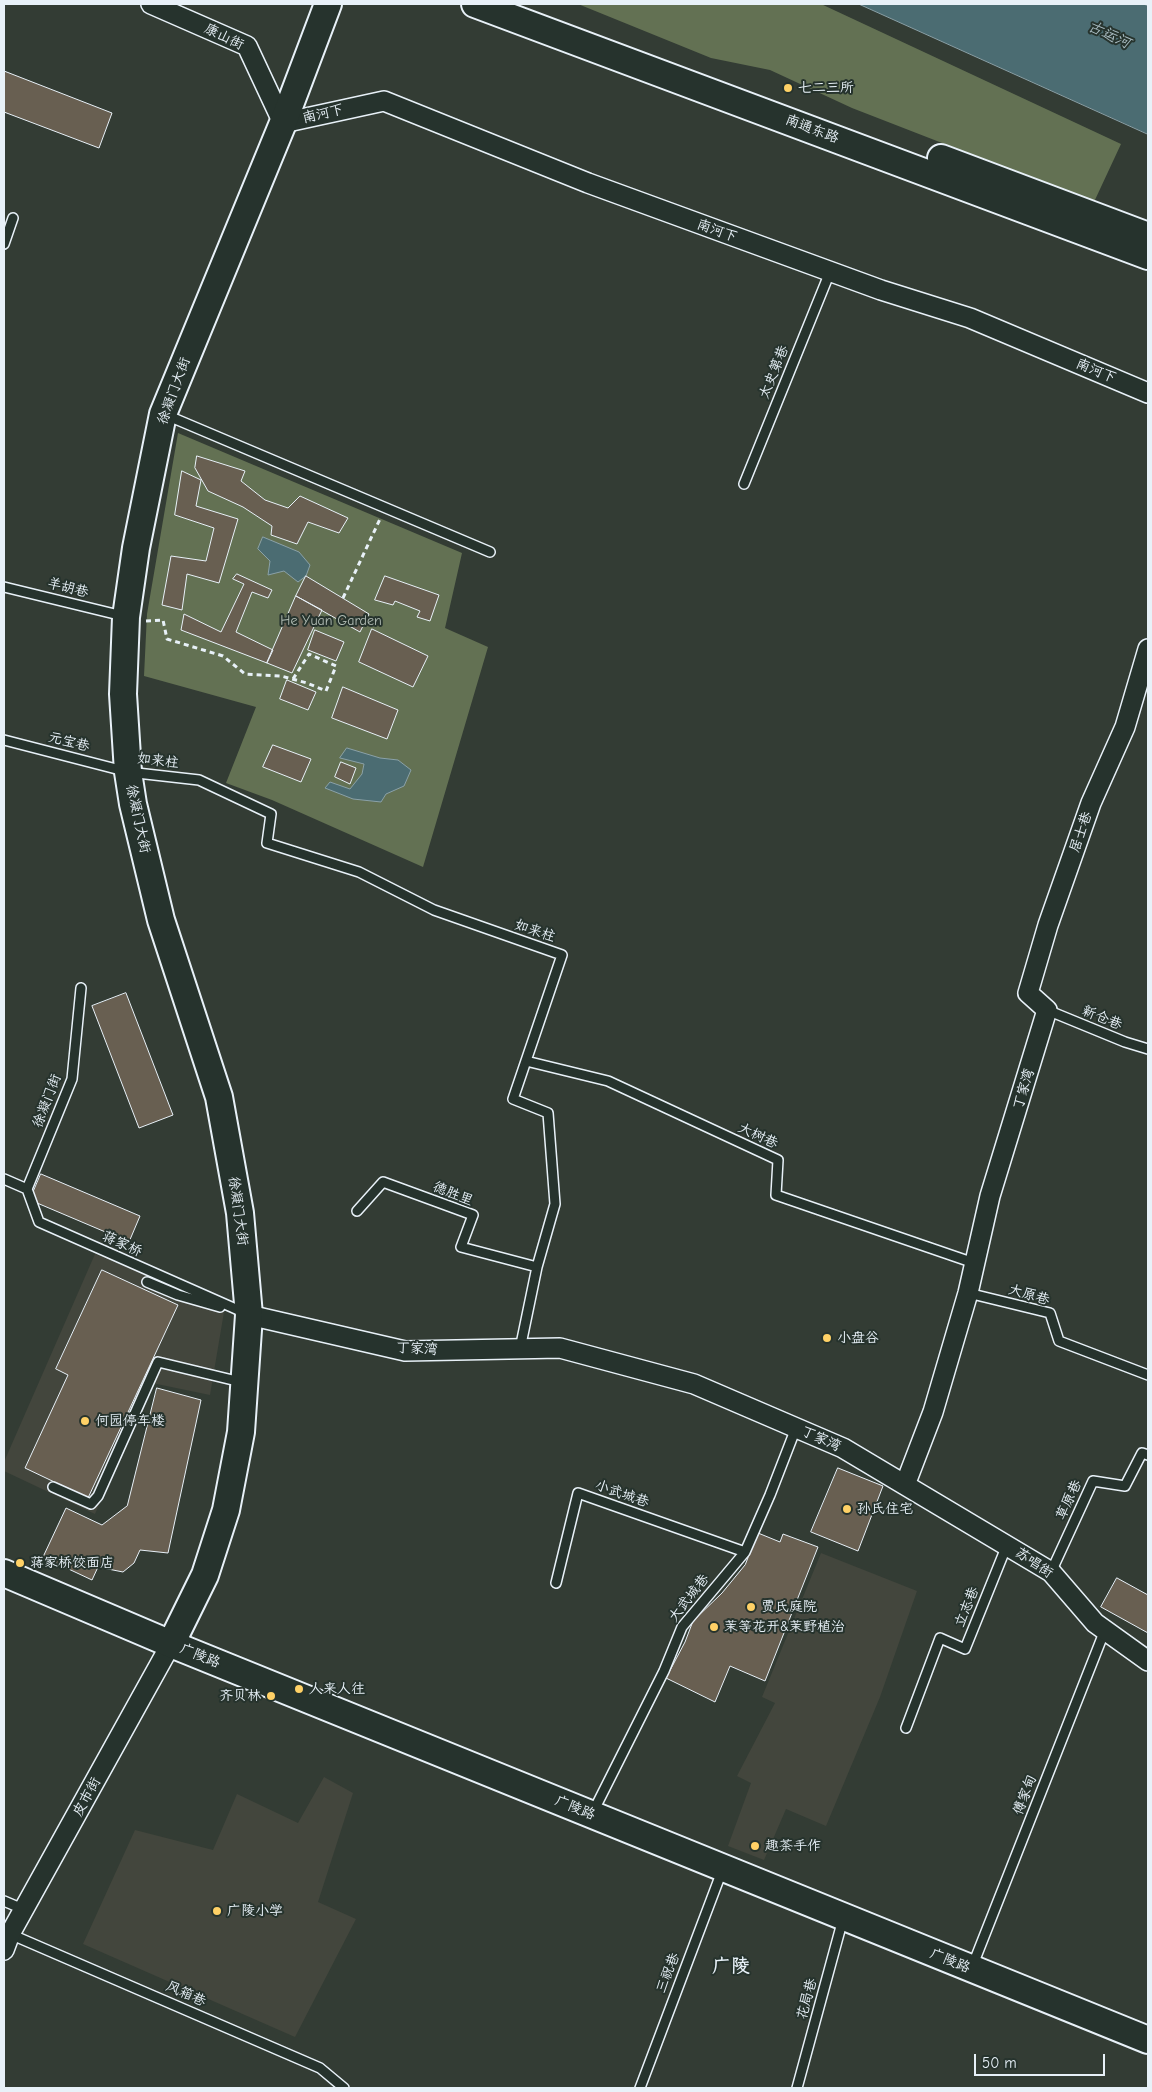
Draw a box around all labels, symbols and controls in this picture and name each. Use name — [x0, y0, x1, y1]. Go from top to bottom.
water label: 古运河 — [1085, 17, 1133, 53]
street label: 康山街 — [201, 20, 247, 54]
place label: 七二三所 — [798, 80, 854, 96]
marker: 七二三所 — [782, 82, 794, 94]
street label: 南河下 — [301, 101, 345, 127]
street label: 南通东路 — [783, 111, 841, 147]
street label: 南河下 — [694, 216, 740, 246]
street label: 太史第巷 — [756, 343, 792, 401]
street label: 徐凝门大街 — [154, 355, 194, 427]
street label: 南河下 — [1073, 355, 1119, 387]
street label: 羊胡巷 — [46, 575, 90, 601]
park label: He Yuan Garden — [280, 613, 382, 629]
street label: 元宝巷 — [47, 729, 91, 755]
street label: 如来柱 — [136, 750, 180, 772]
street label: 徐凝门大街 — [123, 783, 153, 855]
street label: 居士巷 — [1066, 809, 1096, 855]
street label: 如来柱 — [512, 916, 558, 946]
street label: 新仓巷 — [1079, 1002, 1125, 1034]
street label: 丁家湾 — [1010, 1066, 1038, 1112]
street label: 徐凝门街 — [29, 1072, 65, 1130]
street label: 大树巷 — [735, 1120, 781, 1152]
street label: 徐凝门大街 — [225, 1175, 251, 1247]
street label: 德胜里 — [430, 1178, 476, 1210]
street label: 蒋家桥 — [99, 1228, 145, 1260]
street label: 大原巷 — [1006, 1281, 1052, 1309]
place label: 小盘谷 — [837, 1330, 879, 1346]
marker: 小盘谷 — [821, 1332, 833, 1344]
street label: 丁家湾 — [396, 1340, 438, 1358]
place label: 何园停车楼 — [95, 1413, 165, 1429]
marker: 何园停车楼 — [79, 1415, 91, 1427]
street label: 丁家湾 — [798, 1423, 844, 1455]
street label: 小武城巷 — [593, 1477, 651, 1511]
street label: 草原巷 — [1053, 1477, 1085, 1523]
place label: 孙氏住宅 — [857, 1501, 913, 1517]
marker: 孙氏住宅 — [841, 1503, 853, 1515]
street label: 苏唱街 — [1012, 1544, 1056, 1582]
place label: 蒋家桥饺面店 — [30, 1555, 114, 1571]
marker: 蒋家桥饺面店 — [14, 1557, 26, 1569]
street label: 大武城巷 — [665, 1571, 713, 1625]
street label: 立志巷 — [951, 1584, 983, 1630]
place label: 贾氏庭院 — [761, 1599, 817, 1615]
marker: 贾氏庭院 — [745, 1601, 757, 1613]
place label: 茉等花开&茉野植治 — [724, 1619, 845, 1635]
marker: 茉等花开&茉野植治 — [708, 1621, 720, 1633]
street label: 广陵路 — [177, 1640, 223, 1672]
place label: 人来人往 — [309, 1681, 365, 1697]
marker: 人来人往 — [293, 1683, 305, 1695]
place label: 齐贝林 — [219, 1688, 261, 1704]
marker: 齐贝林 — [265, 1690, 277, 1702]
street label: 傅家甸 — [1010, 1772, 1040, 1818]
street label: 皮市街 — [69, 1775, 105, 1819]
street label: 广陵路 — [552, 1792, 598, 1824]
place label: 趣茶手作 — [765, 1838, 821, 1854]
marker: 趣茶手作 — [749, 1840, 761, 1852]
place label: 广陵小学 — [227, 1903, 283, 1919]
marker: 广陵小学 — [211, 1905, 223, 1917]
street label: 广陵路 — [927, 1945, 973, 1977]
street label: 三祝巷 — [653, 1950, 683, 1996]
district label: 广陵 — [712, 1956, 750, 1978]
street label: 花局巷 — [793, 1977, 821, 2021]
street label: 风箱巷 — [163, 1978, 209, 2010]
scale bar — [977, 2044, 1108, 2076]
text: 50 m — [982, 2054, 1017, 2072]

